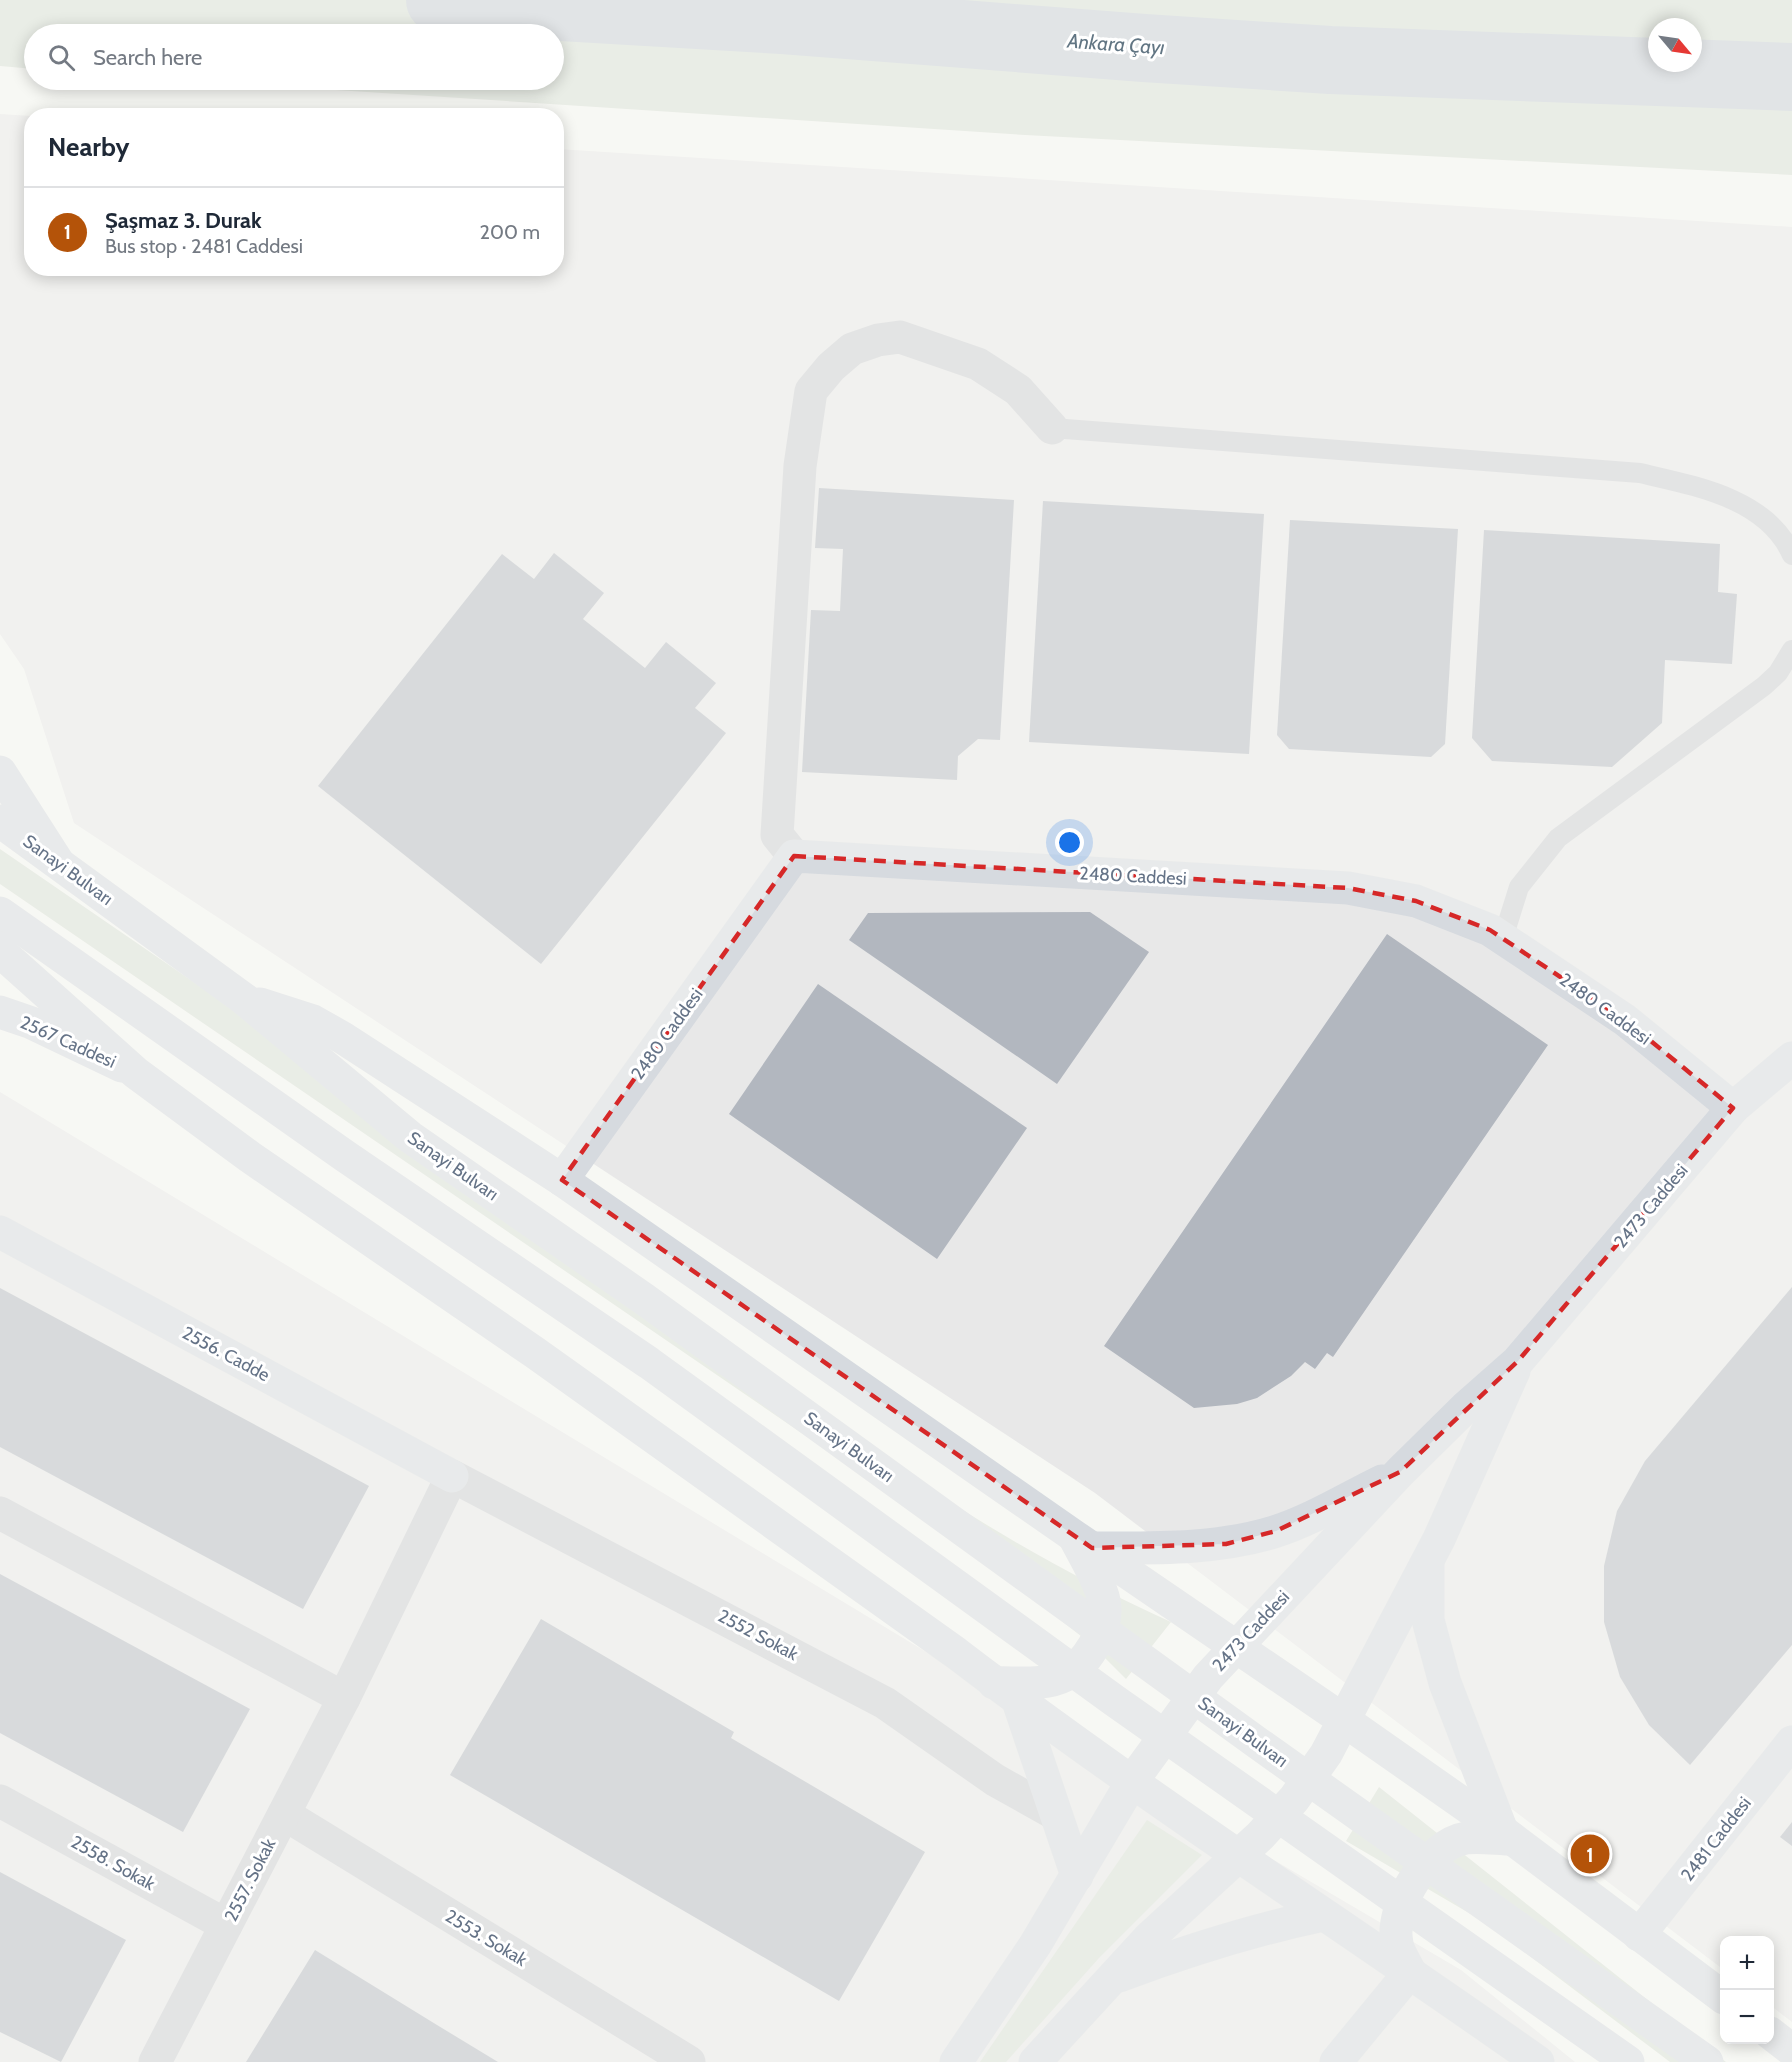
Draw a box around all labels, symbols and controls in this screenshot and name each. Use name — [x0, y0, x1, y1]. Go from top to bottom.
north arrow — [1648, 18, 1702, 72]
search box — [24, 24, 564, 90]
water label: Ankara Çayı — [1066, 29, 1165, 59]
icon: search — [45, 41, 78, 74]
text: Search here — [93, 44, 202, 71]
text: Nearby — [48, 131, 129, 163]
text: Şaşmaz 3. Durak — [105, 207, 262, 234]
text: 1 — [64, 220, 71, 244]
text: 200 m — [480, 220, 540, 244]
text: Bus stop · 2481 Caddesi — [105, 234, 303, 258]
your location — [1055, 828, 1084, 857]
street label: Sanayi Bulvarı — [19, 830, 117, 910]
street label: 2480 Caddesi — [1079, 862, 1187, 890]
street label: 2480 Caddesi — [1555, 968, 1655, 1050]
street label: 2480 Caddesi — [626, 984, 708, 1084]
street label: 2567 Caddesi — [17, 1011, 119, 1073]
street label: Sanayi Bulvarı — [403, 1127, 503, 1205]
street label: 2473 Caddesi — [1610, 1160, 1692, 1252]
street label: 2556. Cadde — [179, 1322, 273, 1386]
street label: Sanayi Bulvarı — [800, 1407, 898, 1487]
street label: 2473 Caddesi — [1208, 1586, 1294, 1676]
street label: 2552 Sokak — [714, 1605, 803, 1666]
street label: Sanayi Bulvarı — [1194, 1692, 1292, 1772]
street label: 2481 Caddesi — [1676, 1792, 1756, 1886]
street label: 2558. Sokak — [67, 1831, 160, 1896]
pin: 1 — [1570, 1832, 1610, 1876]
street label: 2557. Sokak — [220, 1834, 281, 1925]
street label: 2553. Sokak — [441, 1905, 532, 1971]
map controls — [1720, 1936, 1774, 2044]
button: + — [1720, 1936, 1774, 1990]
button: − — [1720, 1990, 1774, 2044]

